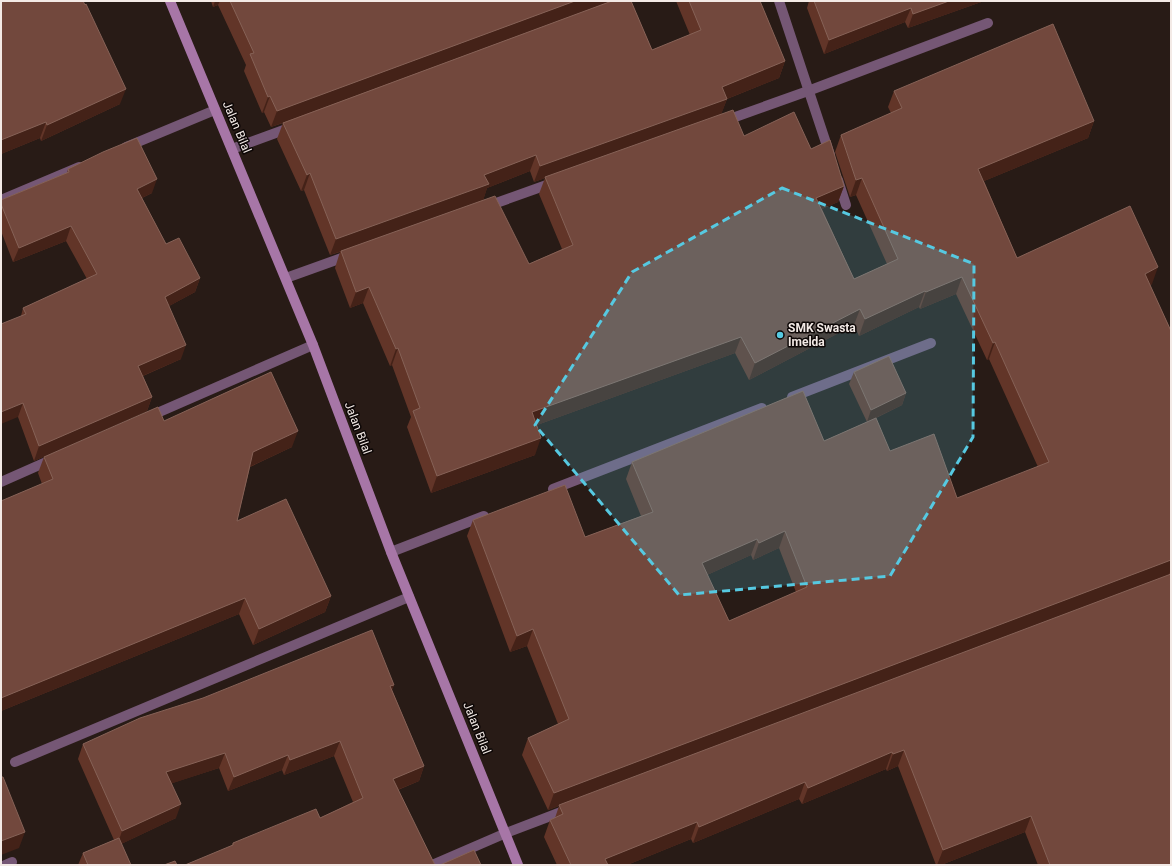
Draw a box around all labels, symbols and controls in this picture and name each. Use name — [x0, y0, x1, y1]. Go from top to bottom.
street label: Jalan Bilal — [220, 99, 254, 155]
place label: SMK Swasta Imelda — [788, 321, 856, 349]
marker: SMK Swasta Imelda — [775, 330, 785, 340]
street label: Jalan Bilal — [342, 400, 374, 456]
street label: Jalan Bilal — [460, 700, 494, 756]

